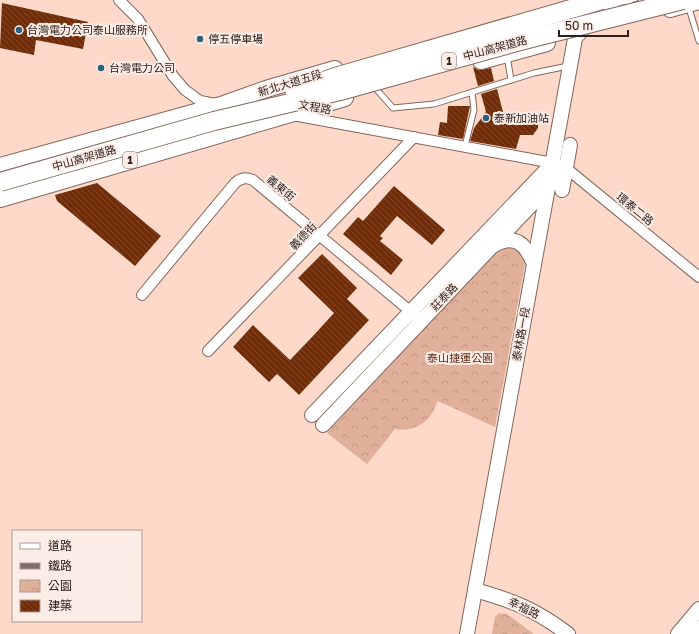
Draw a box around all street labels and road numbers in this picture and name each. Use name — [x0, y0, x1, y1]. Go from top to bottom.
street label: 中山高架道路 — [461, 33, 528, 62]
road number: 1 — [442, 53, 456, 69]
street label: 新北大道五段 — [256, 67, 323, 98]
street label: 文程路 — [298, 97, 332, 116]
street label: 中山高架道路 — [50, 142, 117, 173]
road number: 1 — [123, 152, 137, 168]
street label: 義東街 — [265, 172, 298, 203]
street label: 環泰二路 — [614, 190, 657, 228]
street label: 義德街 — [287, 219, 319, 252]
street label: 莊泰路 — [428, 280, 460, 313]
street label: 泰林路一段 — [509, 306, 532, 362]
street label: 幸福路 — [507, 594, 542, 621]

